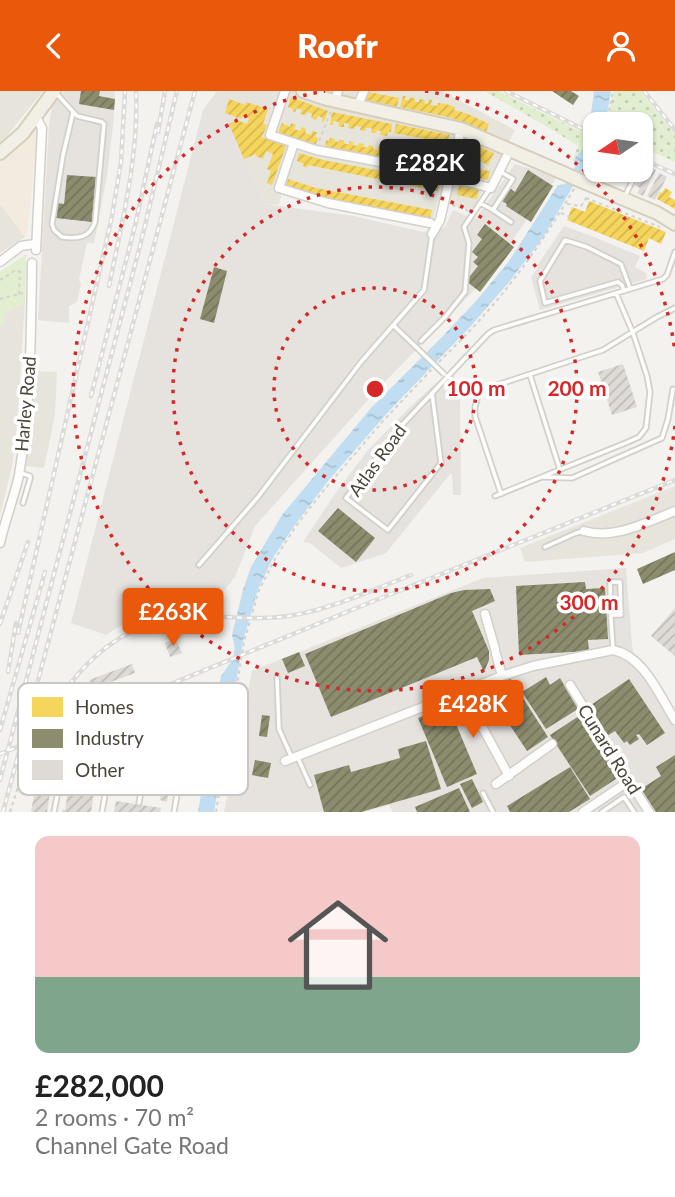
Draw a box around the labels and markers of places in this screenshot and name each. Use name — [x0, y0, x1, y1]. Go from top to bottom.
pin: £282K — [381, 139, 479, 199]
centre of rings — [363, 377, 387, 401]
pin: £263K — [124, 589, 222, 648]
pin: £428K — [424, 681, 522, 740]

